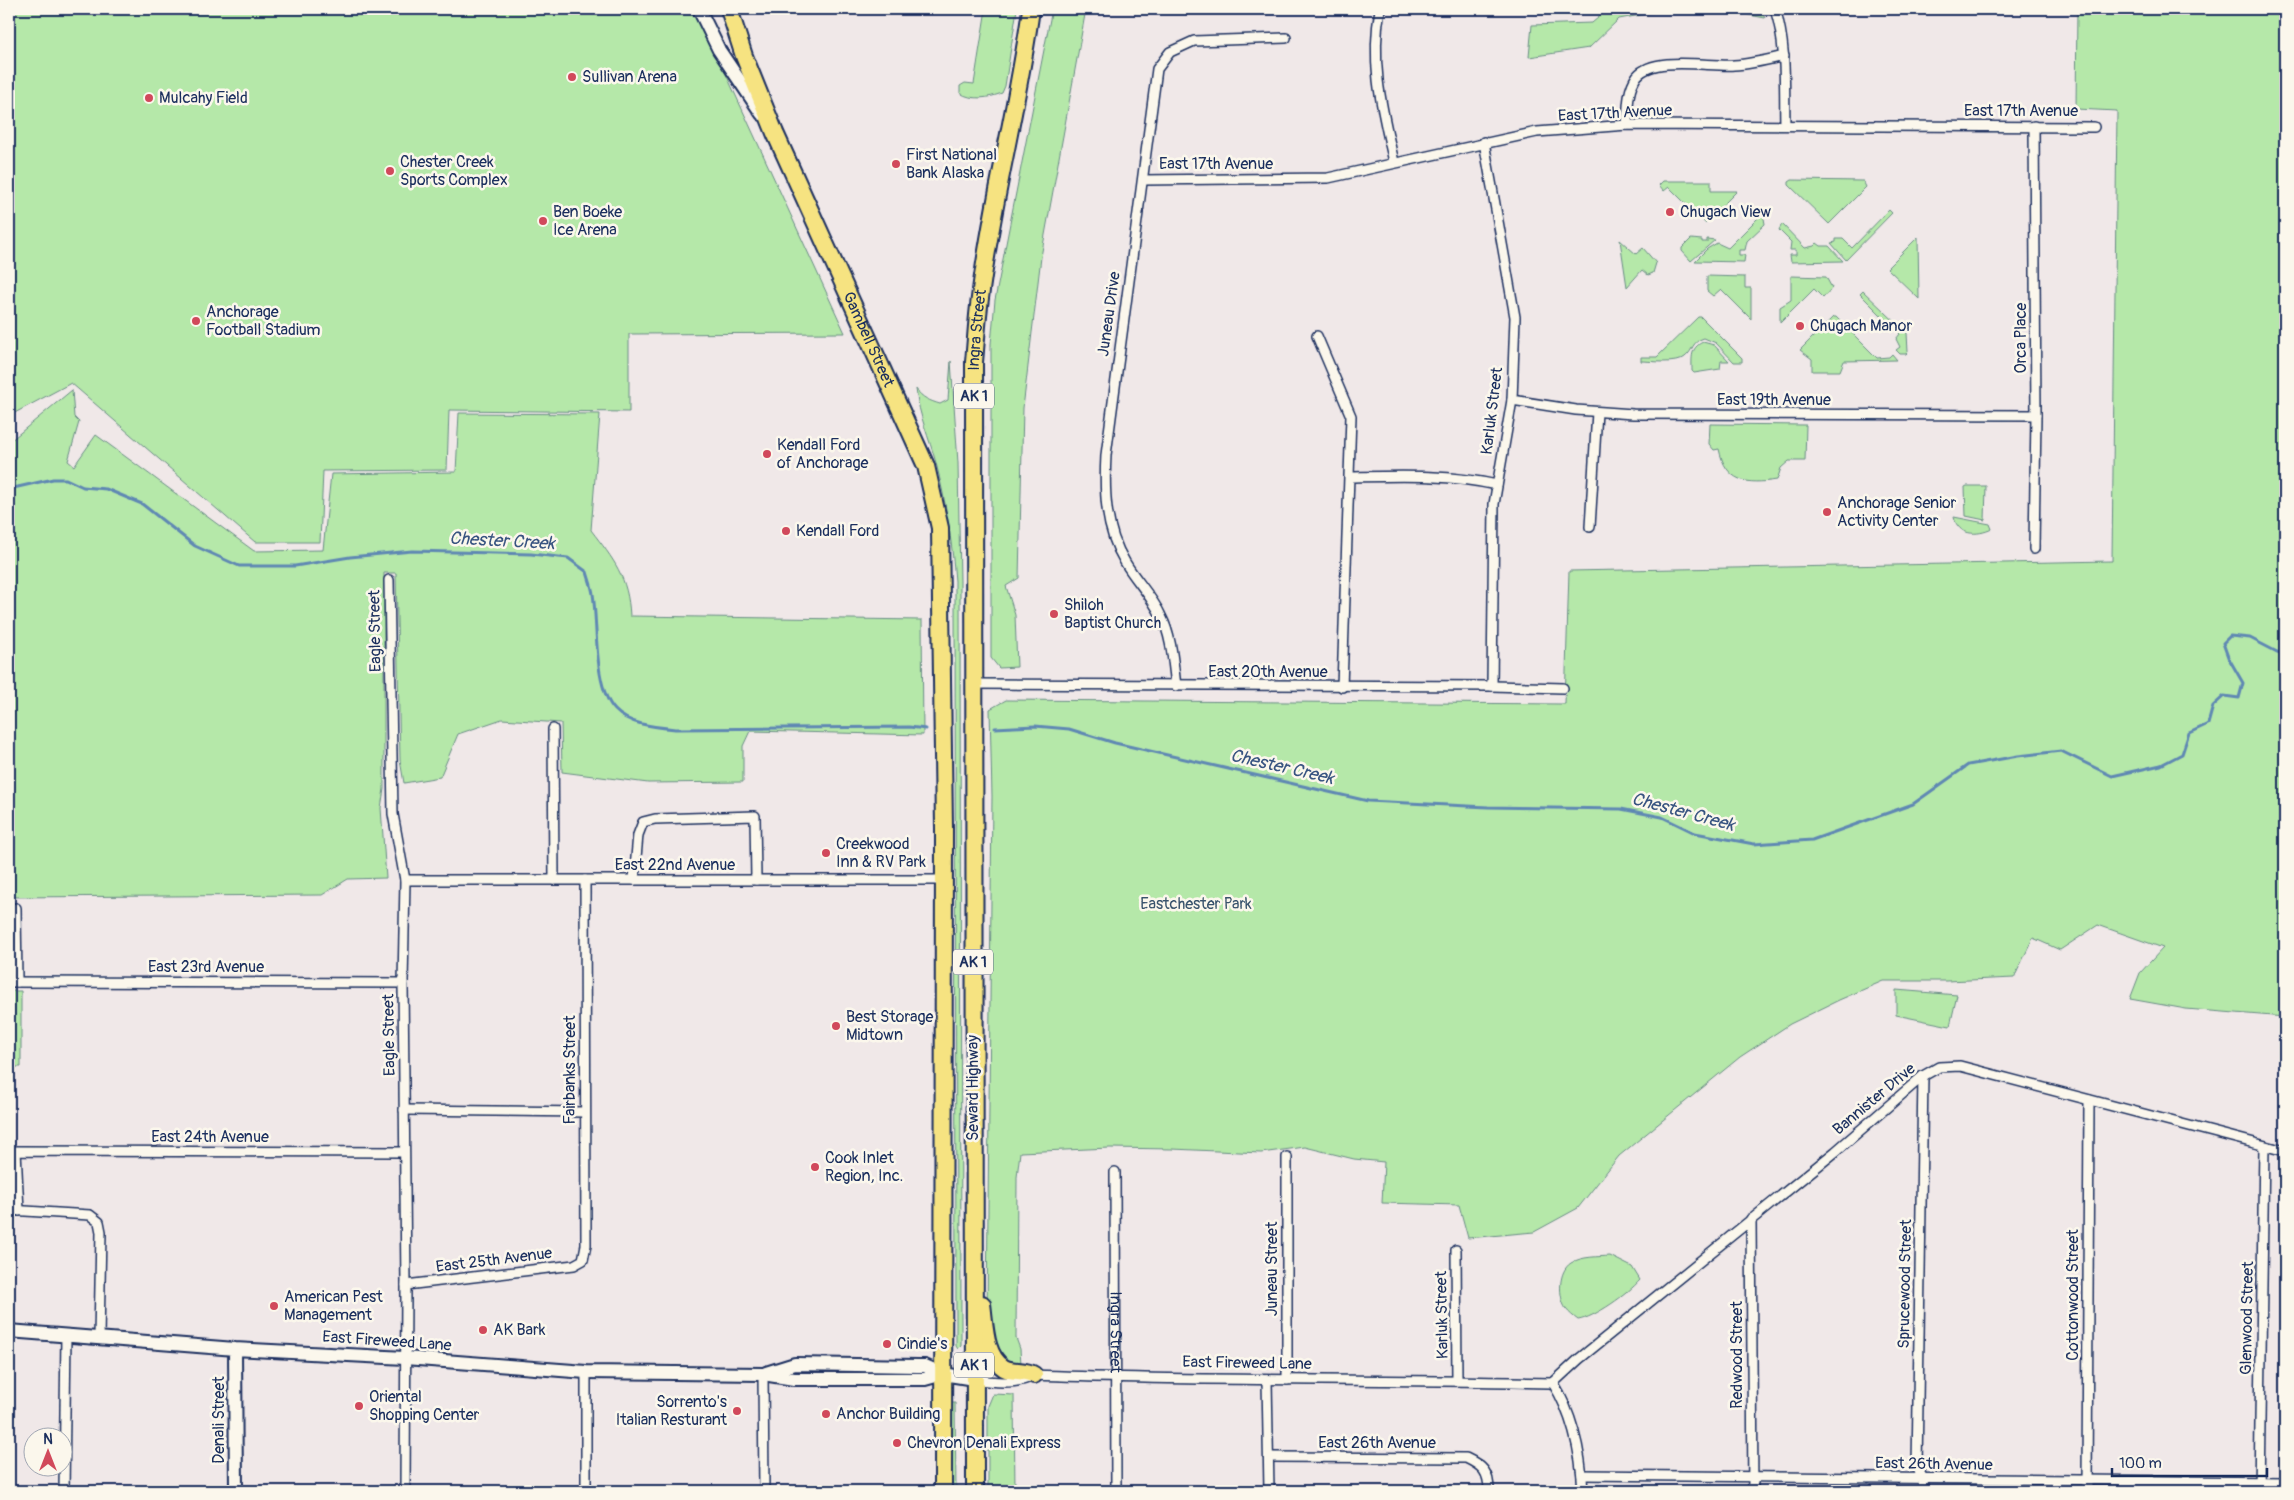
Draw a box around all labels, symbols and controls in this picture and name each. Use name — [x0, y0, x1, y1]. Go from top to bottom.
place label: Sullivan Arena — [582, 67, 677, 87]
marker: Sullivan Arena — [566, 71, 578, 83]
place label: Mulcahy Field — [159, 88, 248, 108]
marker: Mulcahy Field — [143, 92, 155, 104]
street label: East 17th Avenue — [1557, 100, 1673, 126]
street label: East 17th Avenue — [1964, 101, 2078, 121]
place label: First National Bank Alaska — [906, 145, 997, 183]
place label: Chester Creek Sports Complex — [400, 152, 508, 190]
street label: East 17th Avenue — [1159, 154, 1273, 174]
marker: First National Bank Alaska — [890, 158, 902, 170]
marker: Chester Creek Sports Complex — [384, 165, 396, 177]
place label: Ben Boeke Ice Arena — [553, 202, 622, 240]
place label: Chugach View — [1680, 202, 1771, 222]
marker: Chugach View — [1664, 206, 1676, 218]
marker: Ben Boeke Ice Arena — [537, 215, 549, 227]
street label: Juneau Drive — [1093, 270, 1125, 358]
street label: Ingra Street — [964, 288, 991, 371]
street label: Gambell Street — [838, 289, 899, 391]
place label: Anchorage Football Stadium — [206, 302, 321, 340]
street label: Orca Place — [2011, 302, 2031, 374]
marker: Anchorage Football Stadium — [190, 315, 202, 327]
place label: Chugach Manor — [1810, 316, 1912, 336]
marker: Chugach Manor — [1794, 320, 1806, 332]
street label: Karluk Street — [1477, 365, 1507, 456]
road number: AK 1 — [954, 384, 994, 408]
street label: East 19th Avenue — [1717, 390, 1831, 410]
place label: Kendall Ford of Anchorage — [777, 435, 868, 473]
marker: Kendall Ford of Anchorage — [761, 448, 773, 460]
place label: Anchorage Senior Activity Center — [1837, 493, 1957, 531]
marker: Anchorage Senior Activity Center — [1821, 506, 1833, 518]
place label: Kendall Ford — [796, 521, 879, 541]
marker: Kendall Ford — [780, 525, 792, 537]
water label: Chester Creek — [449, 527, 557, 555]
street label: Eagle Street — [364, 589, 386, 672]
place label: Shiloh Baptist Church — [1064, 595, 1161, 633]
marker: Shiloh Baptist Church — [1048, 608, 1060, 620]
street label: East 20th Avenue — [1208, 662, 1328, 682]
water label: Chester Creek — [1228, 744, 1337, 790]
water label: Chester Creek — [1629, 787, 1738, 837]
place label: Creekwood Inn & RV Park — [836, 834, 926, 872]
marker: Creekwood Inn & RV Park — [820, 847, 832, 859]
street label: East 22nd Avenue — [615, 855, 735, 875]
park label: Eastchester Park — [1140, 894, 1252, 914]
road number: AK 1 — [953, 950, 993, 974]
street label: East 23rd Avenue — [148, 957, 264, 977]
street label: Eagle Street — [378, 993, 400, 1076]
place label: Best Storage Midtown — [846, 1007, 934, 1045]
street label: Fairbanks Street — [560, 1015, 580, 1125]
marker: Best Storage Midtown — [830, 1020, 842, 1032]
street label: Seward Highway — [963, 1035, 983, 1141]
street label: Bannister Drive — [1829, 1059, 1920, 1139]
street label: East 24th Avenue — [151, 1127, 269, 1147]
place label: Cook Inlet Region, Inc. — [825, 1148, 903, 1186]
marker: Cook Inlet Region, Inc. — [809, 1161, 821, 1173]
street label: Sprucewood Street — [1894, 1219, 1916, 1349]
street label: Juneau Street — [1262, 1221, 1282, 1316]
street label: Cottonwood Street — [2063, 1229, 2083, 1361]
street label: East 25th Avenue — [435, 1243, 553, 1277]
street label: Glenwood Street — [2236, 1260, 2258, 1375]
street label: Karluk Street — [1431, 1270, 1453, 1359]
place label: American Pest Management — [284, 1287, 383, 1325]
street label: Ingra Street — [1105, 1291, 1126, 1373]
marker: American Pest Management — [268, 1300, 280, 1312]
street label: Redwood Street — [1727, 1301, 1747, 1409]
place label: AK Bark — [493, 1320, 546, 1340]
marker: AK Bark — [477, 1324, 489, 1336]
street label: East Fireweed Lane — [322, 1327, 452, 1355]
place label: Cindie's — [897, 1334, 948, 1354]
marker: Cindie's — [881, 1338, 893, 1350]
road number: AK 1 — [954, 1352, 994, 1378]
street label: East Fireweed Lane — [1182, 1352, 1312, 1374]
street label: Denali Street — [209, 1376, 229, 1464]
place label: Oriental Shopping Center — [369, 1387, 480, 1425]
place label: Sorrento's Italian Resturant — [616, 1392, 728, 1430]
marker: Oriental Shopping Center — [353, 1400, 365, 1412]
place label: Anchor Building — [836, 1404, 940, 1424]
marker: Sorrento's Italian Resturant — [731, 1405, 743, 1417]
marker: Anchor Building — [820, 1408, 832, 1420]
north arrow — [22, 1428, 72, 1478]
text: N — [43, 1431, 53, 1448]
place label: Chevron Denali Express — [907, 1433, 1061, 1453]
street label: East 26th Avenue — [1318, 1433, 1436, 1453]
marker: Chevron Denali Express — [891, 1437, 903, 1449]
scale bar — [2112, 1445, 2266, 1477]
street label: East 26th Avenue — [1875, 1453, 1993, 1475]
text: 100 m — [2119, 1454, 2162, 1473]

